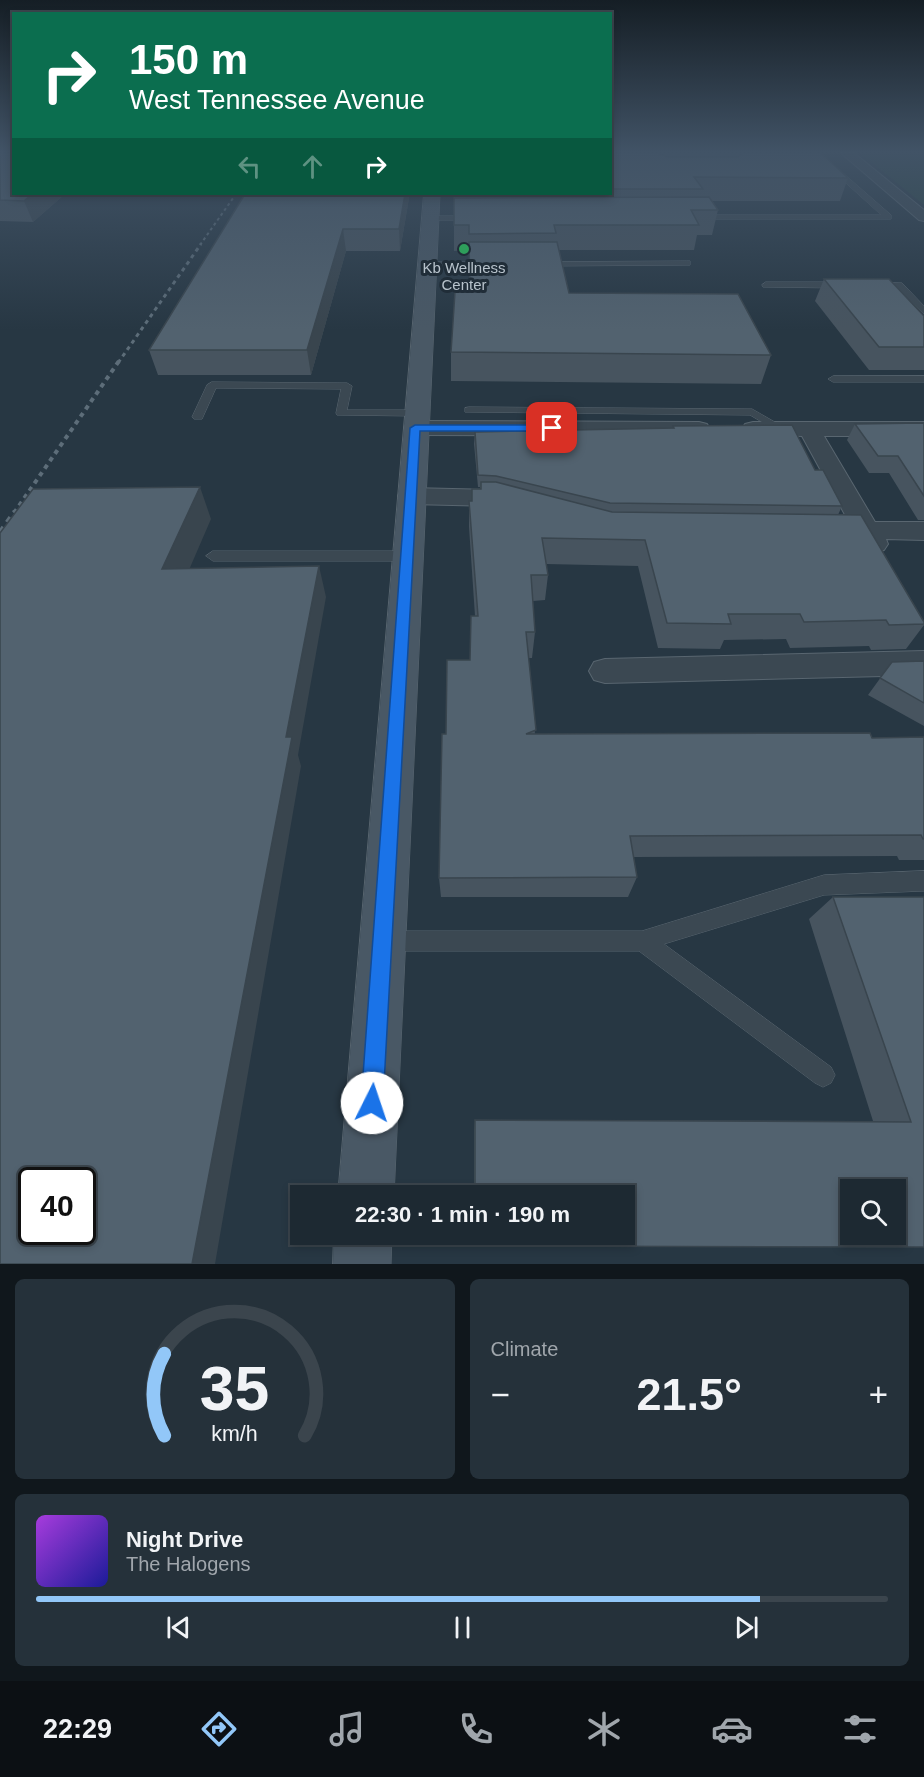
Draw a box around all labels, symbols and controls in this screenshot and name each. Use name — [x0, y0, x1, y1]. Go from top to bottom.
icon: right — [30, 36, 108, 114]
text: 150 m — [129, 36, 248, 83]
text: West Tennessee Avenue — [129, 85, 425, 115]
icon: left — [233, 150, 266, 183]
icon: ahead — [296, 150, 329, 183]
icon: right — [359, 150, 392, 183]
marker: Kb Wellness Center — [457, 242, 471, 256]
place label: Kb Wellness Center — [422, 259, 506, 293]
pin — [526, 402, 577, 453]
icon: arrive — [535, 411, 568, 444]
position arrow — [340, 1071, 404, 1135]
speed limit sign: 40 — [18, 1167, 96, 1245]
map controls — [840, 1179, 906, 1245]
button: search — [840, 1179, 906, 1245]
text: 22:30 · 1 min · 190 m — [355, 1202, 570, 1227]
text: Climate — [491, 1338, 558, 1360]
text: 35 — [200, 1354, 269, 1423]
text: 21.5° — [636, 1369, 742, 1420]
text: − — [491, 1376, 510, 1413]
text: + — [869, 1376, 888, 1413]
text: km/h — [212, 1422, 258, 1446]
text: Night Drive — [126, 1527, 243, 1552]
text: The Halogens — [126, 1553, 251, 1575]
icon: previous — [162, 1611, 195, 1644]
icon: pause — [446, 1611, 479, 1644]
icon: next — [730, 1611, 763, 1644]
icon: directions — [198, 1708, 240, 1750]
icon: music — [326, 1708, 368, 1750]
icon: phone — [455, 1708, 497, 1750]
icon: climate — [583, 1708, 625, 1750]
icon: car — [711, 1708, 753, 1750]
icon: filters — [839, 1708, 881, 1750]
text: 22:29 — [43, 1714, 112, 1744]

